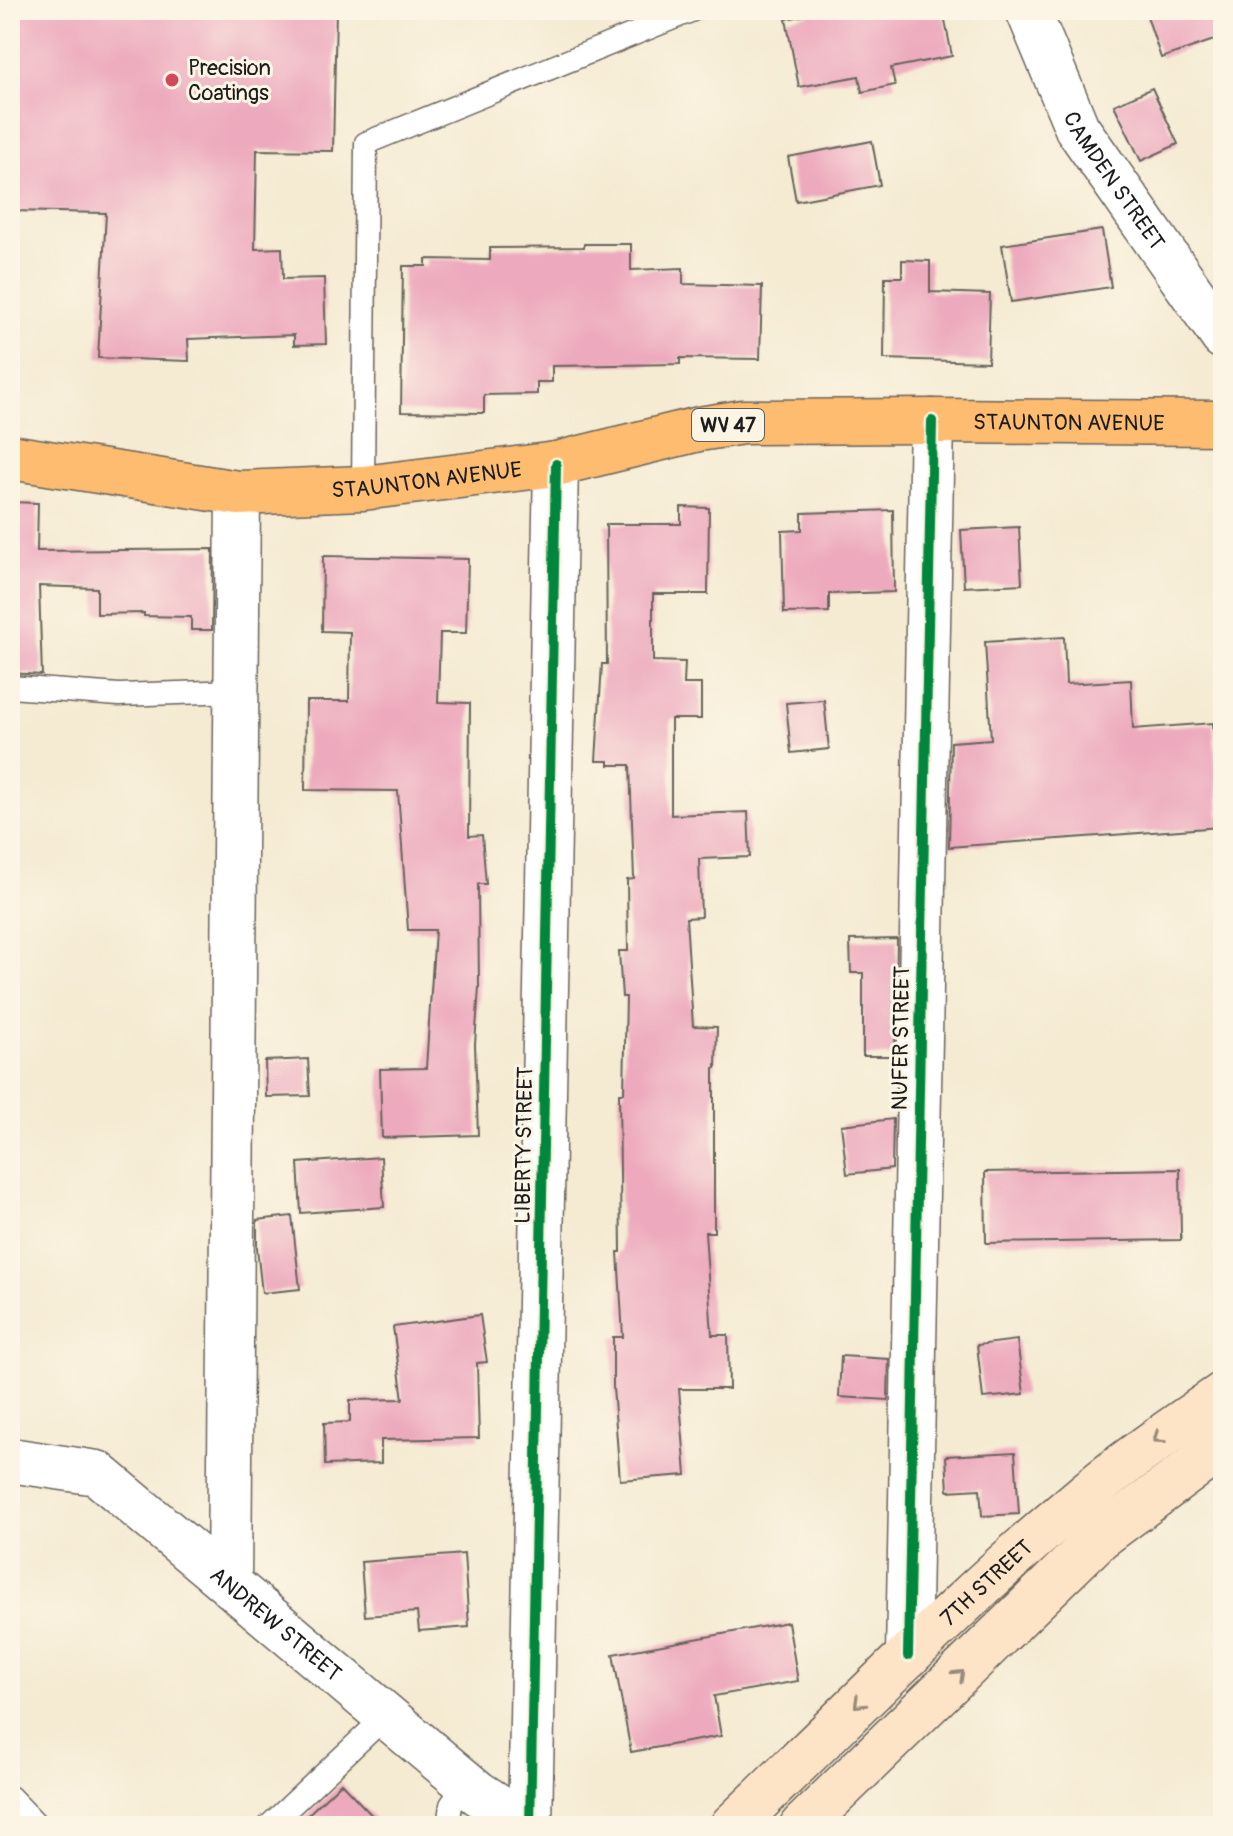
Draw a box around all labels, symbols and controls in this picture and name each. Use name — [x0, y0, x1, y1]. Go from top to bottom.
place label: Precision Coatings — [188, 54, 271, 107]
marker: Precision Coatings — [163, 71, 181, 89]
street label: CAMDEN STREET — [1057, 108, 1171, 256]
street label: STAUNTON AVENUE — [973, 408, 1165, 438]
road number: WV 47 — [692, 409, 764, 441]
street label: STAUNTON AVENUE — [331, 455, 523, 504]
street label: NUFER STREET — [886, 966, 916, 1111]
street label: LIBERTY STREET — [509, 1066, 539, 1224]
one-way arrow — [1153, 1428, 1167, 1443]
street label: 7TH STREET — [935, 1534, 1039, 1632]
street label: ANDREW STREET — [204, 1561, 347, 1688]
one-way arrow — [950, 1670, 964, 1684]
one-way arrow — [854, 1694, 868, 1708]

